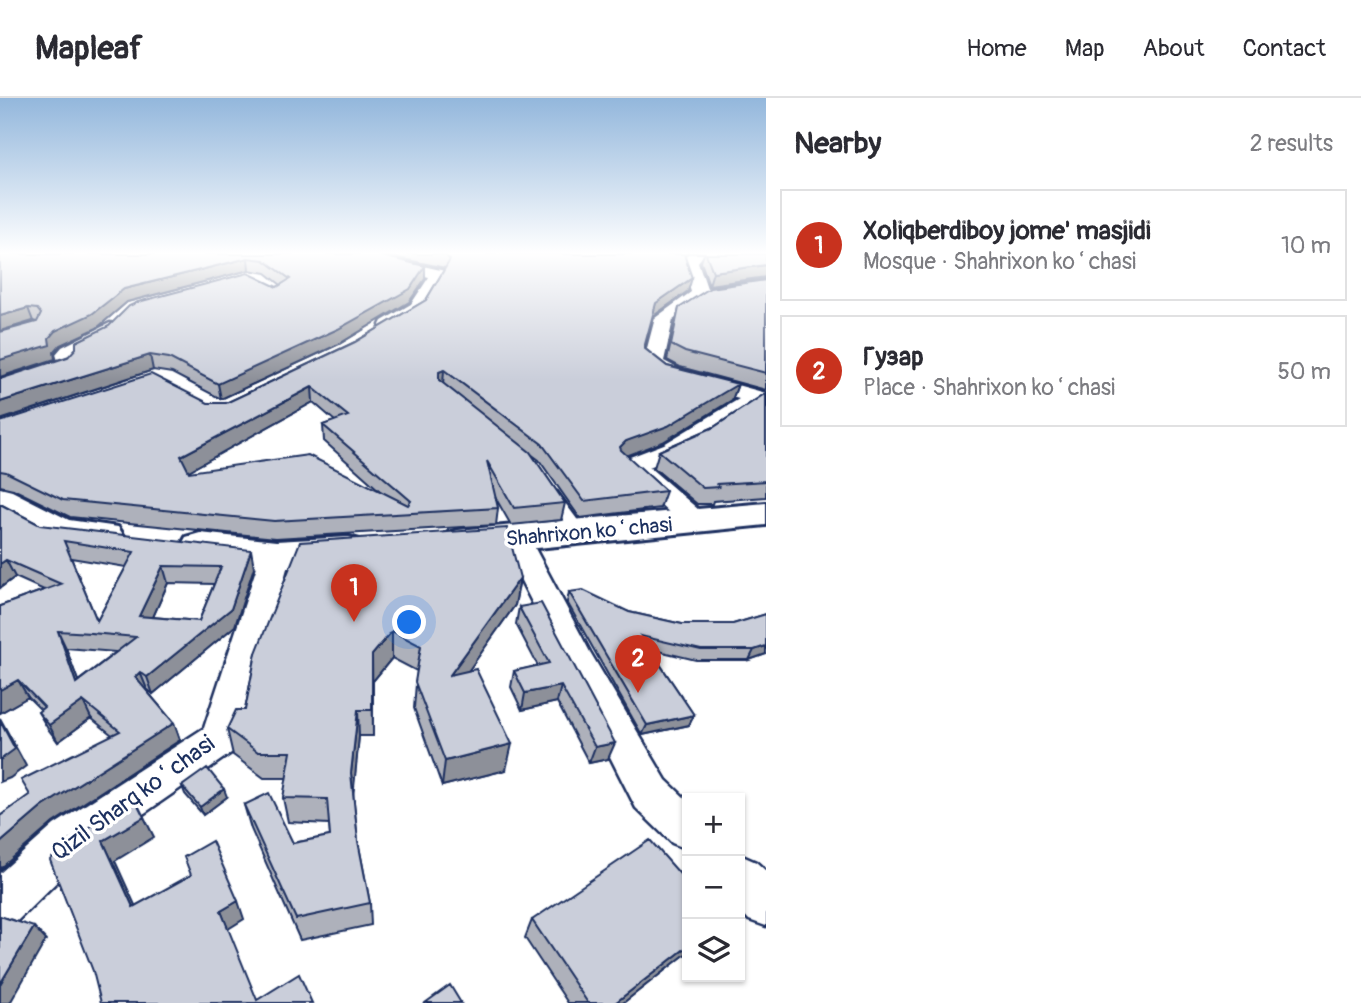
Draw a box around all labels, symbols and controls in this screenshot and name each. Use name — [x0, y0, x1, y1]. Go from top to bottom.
text: Mapleaf — [35, 28, 143, 69]
text: Home — [966, 34, 1027, 63]
text: Map — [1065, 34, 1105, 63]
text: About — [1143, 34, 1205, 63]
text: Contact — [1243, 34, 1326, 63]
text: Nearby — [794, 125, 881, 162]
text: 2 results — [1250, 129, 1333, 158]
text: Xoliqberdiboy jome' masjidi — [863, 215, 1151, 247]
text: 1 — [815, 231, 824, 260]
text: 10 m — [1281, 231, 1331, 260]
text: Mosque · Shahrixon koʻchasi — [863, 247, 1136, 276]
text: Гузар — [863, 341, 923, 373]
text: 2 — [813, 357, 825, 386]
text: 50 m — [1277, 357, 1331, 386]
text: Place · Shahrixon koʻchasi — [863, 373, 1115, 402]
street label: Shahrixon koʻchasi — [505, 511, 674, 553]
pin: 1 — [331, 564, 377, 622]
your location — [392, 605, 426, 639]
pin: 2 — [615, 635, 661, 693]
street label: Qizil Sharq koʻchasi — [46, 729, 220, 867]
map controls — [682, 793, 745, 982]
button: + — [682, 793, 745, 856]
button: − — [682, 856, 745, 919]
button: layers — [682, 919, 745, 982]

